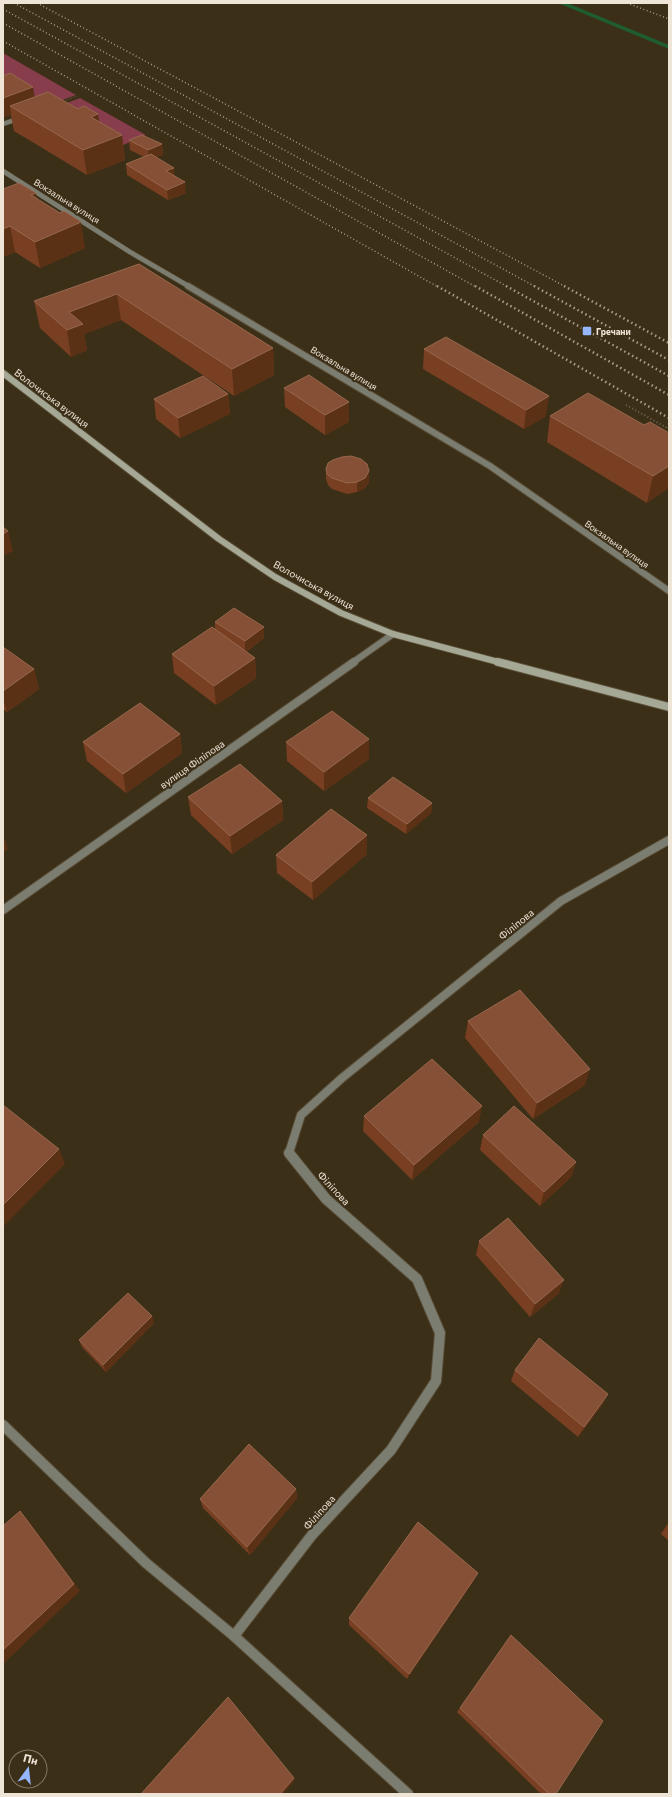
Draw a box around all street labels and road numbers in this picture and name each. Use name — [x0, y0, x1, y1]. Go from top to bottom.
street label: Вокзальна вулиця — [32, 176, 102, 226]
street label: Вокзальна вулиця — [309, 344, 380, 392]
street label: Волочиська вулиця — [12, 366, 92, 430]
street label: Вокзальна вулиця — [583, 518, 651, 570]
street label: Волочиська вулиця — [272, 558, 356, 612]
street label: вулиця Філіпова — [157, 737, 227, 791]
street label: Філіпова — [496, 906, 536, 942]
street label: Філіпова — [315, 1169, 353, 1207]
street label: Філіпова — [301, 1493, 337, 1531]

